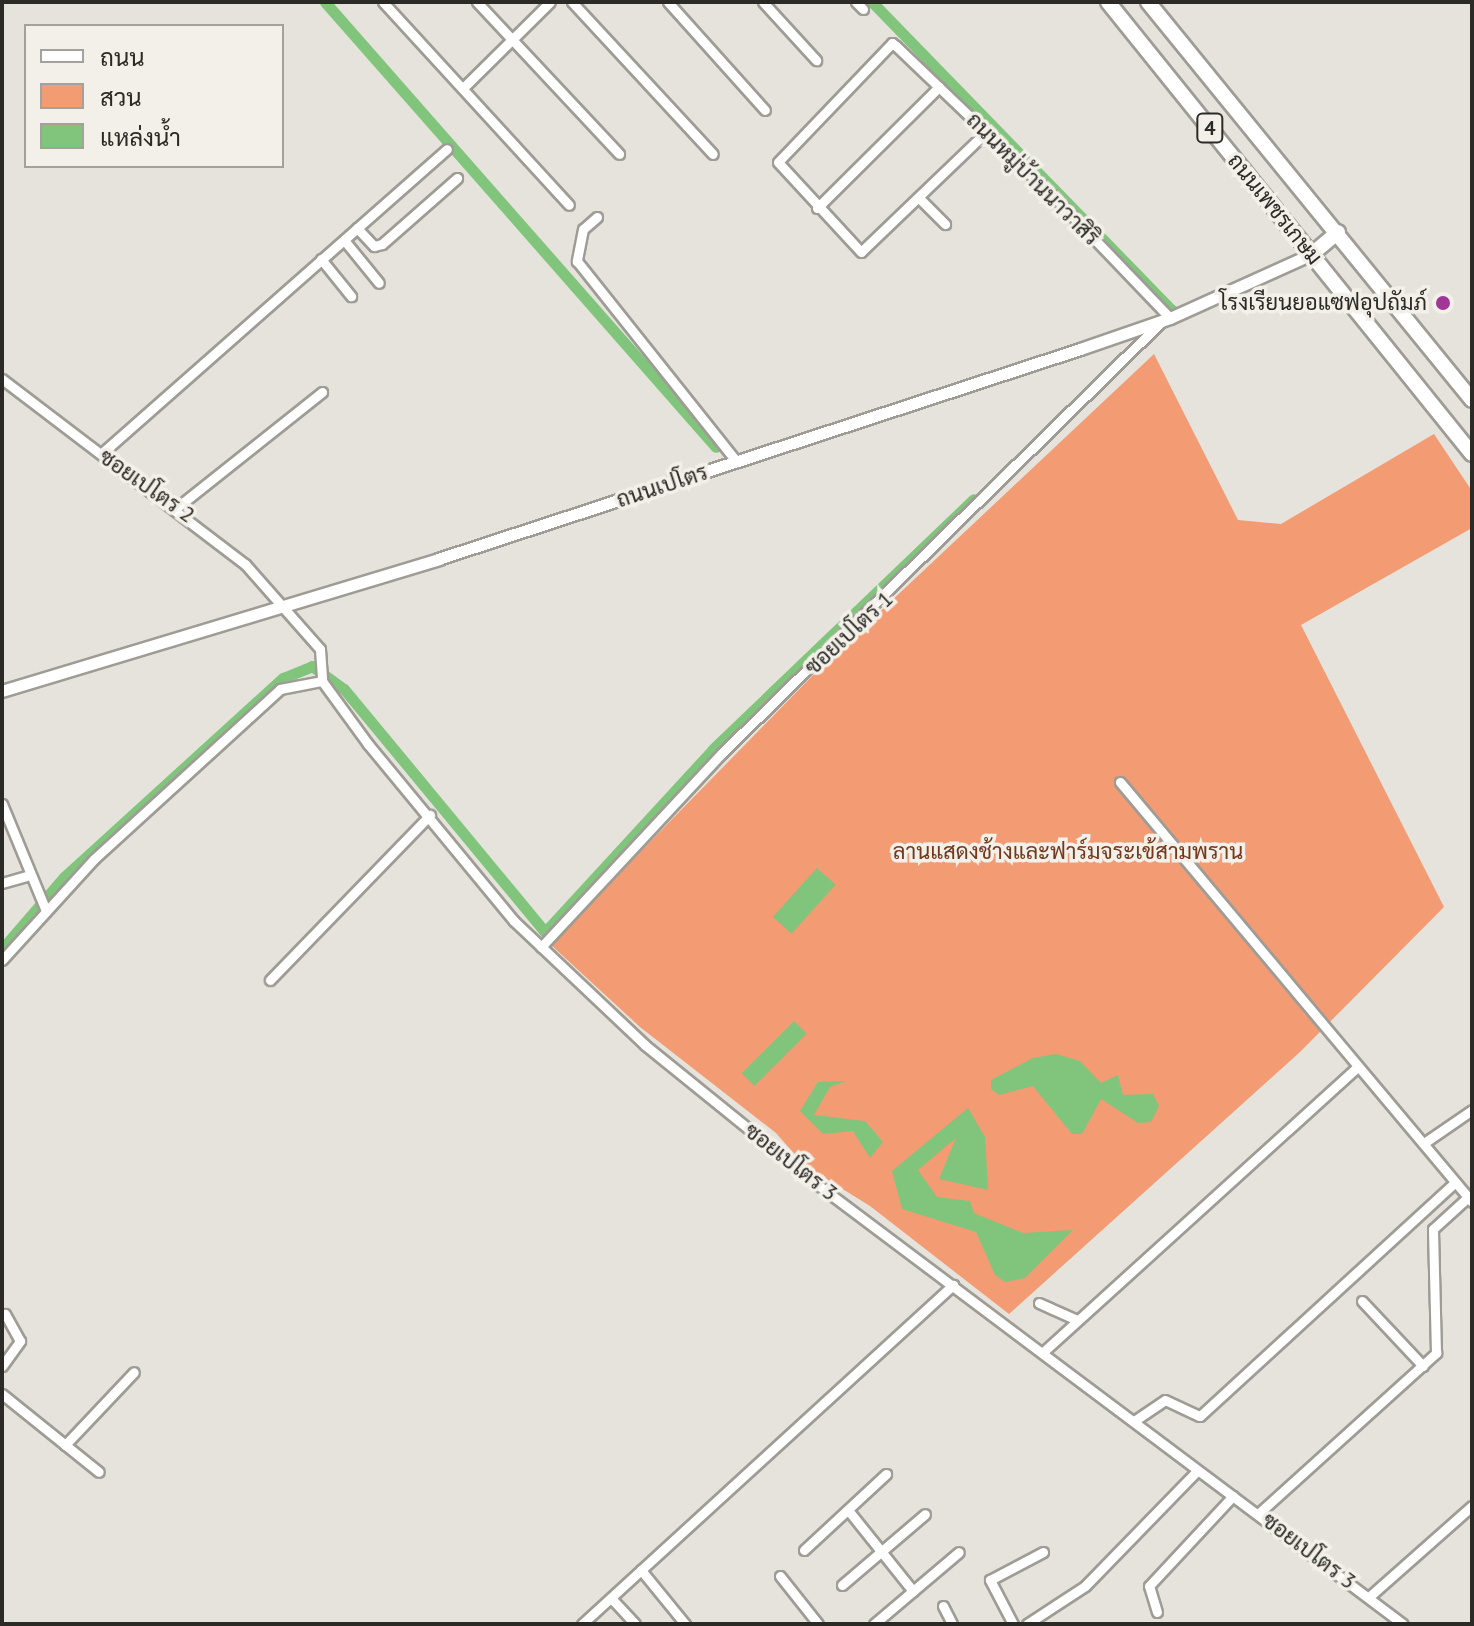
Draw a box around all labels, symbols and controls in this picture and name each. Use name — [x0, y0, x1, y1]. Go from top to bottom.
legend — [24, 24, 284, 168]
text: ถนน — [100, 42, 145, 73]
text: สวน — [100, 82, 142, 113]
street label: ถนนหมู่บ้านนาวาสิริ — [961, 107, 1105, 251]
road number: 4 — [1196, 112, 1224, 144]
text: แหล่งน้ำ — [100, 122, 181, 153]
street label: ถนนเพชรเกษม — [1222, 148, 1328, 270]
place label: โรงเรียนยอแซฟอุปถัมภ์ — [1219, 290, 1427, 316]
marker: โรงเรียนยอแซฟอุปถัมภ์ — [1434, 294, 1452, 312]
street label: ซอยเปโตร 2 — [94, 444, 200, 528]
street label: ถนนเปโตร — [613, 459, 711, 513]
street label: ซอยเปโตร 1 — [800, 586, 898, 680]
park label: ลานแสดงช้างและฟาร์มจระเข้สามพราน — [893, 839, 1243, 865]
street label: ซอยเปโตร 3 — [739, 1118, 843, 1206]
street label: ซอยเปโตร 3 — [1257, 1507, 1361, 1595]

